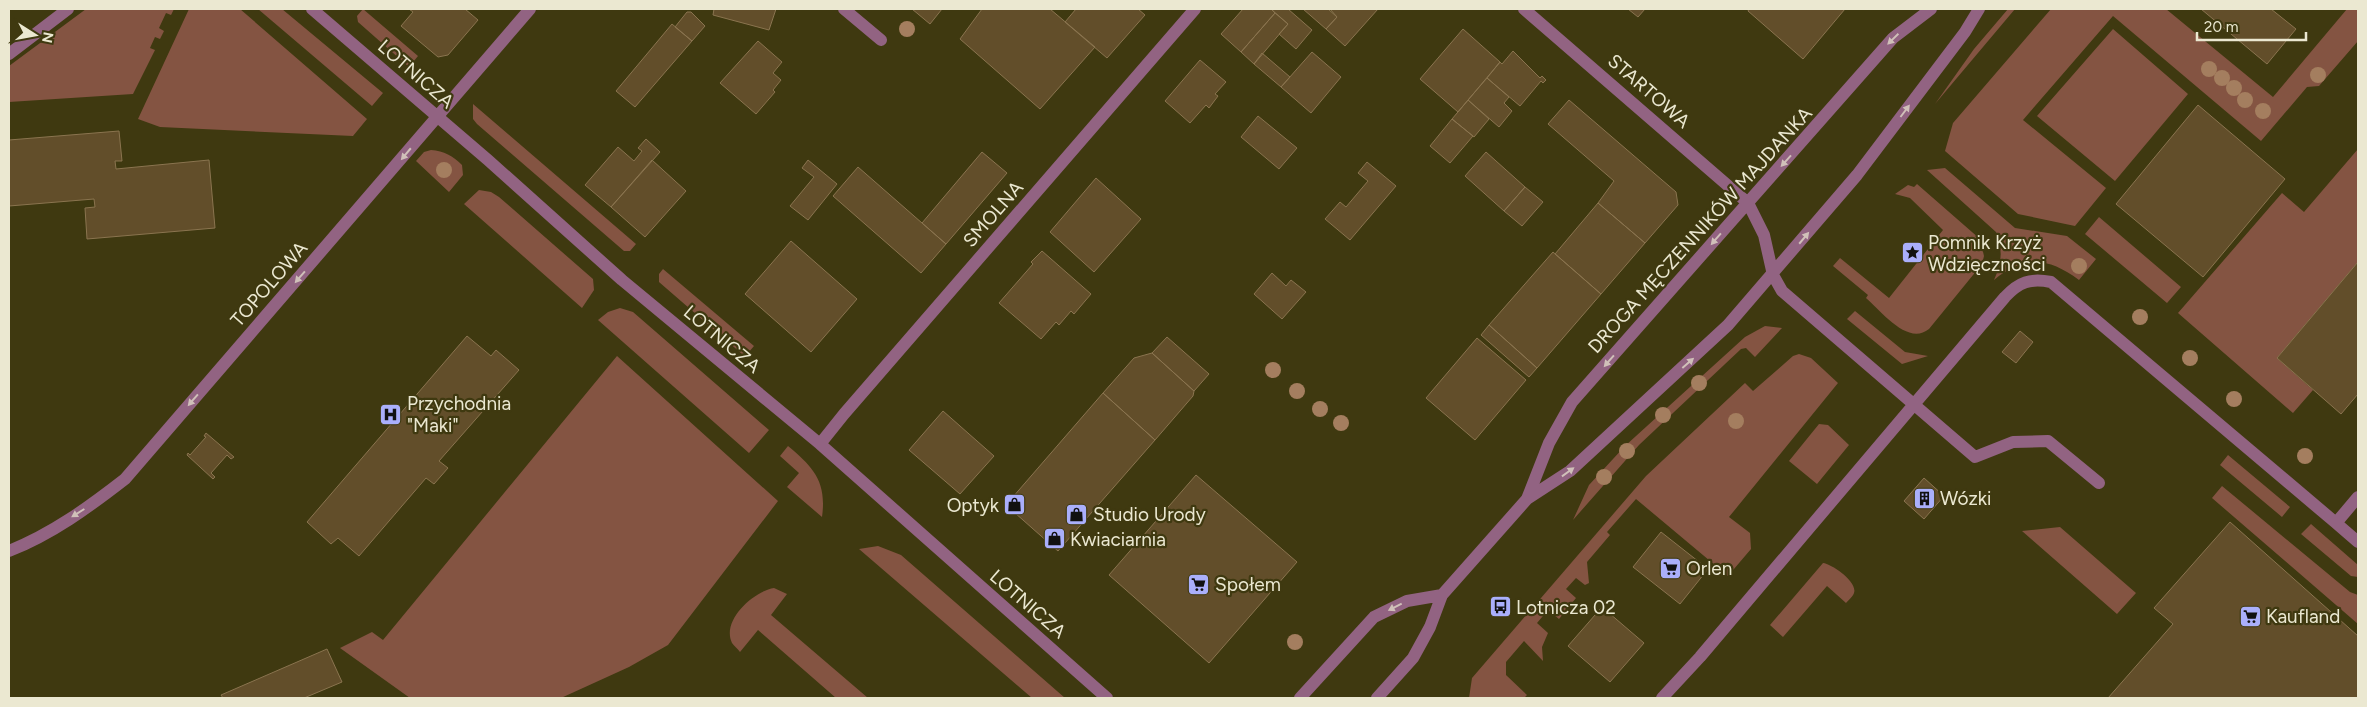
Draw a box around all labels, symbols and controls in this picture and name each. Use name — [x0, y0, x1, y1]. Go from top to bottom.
north arrow — [10, 10, 60, 60]
scale bar — [2197, 10, 2306, 42]
text: 20 m — [2204, 18, 2238, 36]
text: N — [38, 30, 57, 44]
one-way arrow — [1888, 33, 1900, 45]
street label: LOTNICZA — [373, 35, 459, 113]
street label: STARTOWA — [1603, 49, 1695, 133]
street label: DROGA MĘCZENNIKÓW MAJDANKA — [1583, 102, 1817, 358]
one-way arrow — [1900, 105, 1911, 118]
one-way arrow — [401, 148, 412, 161]
one-way arrow — [1780, 155, 1792, 167]
street label: SMOLNA — [958, 176, 1028, 252]
place label: Pomnik Krzyż Wdzięczności — [1928, 231, 2046, 276]
one-way arrow — [1798, 232, 1810, 244]
one-way arrow — [1710, 233, 1722, 245]
street label: TOPOLOWA — [226, 237, 312, 331]
place icon: Pomnik Krzyż Wdzięczności — [1900, 241, 1924, 265]
one-way arrow — [294, 271, 306, 283]
street label: LOTNICZA — [679, 300, 765, 378]
one-way arrow — [1603, 355, 1614, 368]
one-way arrow — [1682, 358, 1694, 369]
place label: Przychodnia "Maki" — [407, 392, 511, 437]
one-way arrow — [188, 393, 199, 406]
hospital icon: Przychodnia "Maki" — [379, 402, 403, 426]
one-way arrow — [1561, 467, 1575, 477]
building icon: Wózki — [1912, 486, 1936, 510]
place label: Wózki — [1940, 487, 1991, 510]
shop icon: Optyk — [1003, 493, 1027, 517]
place label: Optyk — [947, 494, 1000, 517]
shop icon: Studio Urody — [1065, 502, 1089, 526]
place label: Studio Urody — [1093, 503, 1206, 526]
one-way arrow — [72, 509, 85, 518]
shop icon: Kwiaciarnia — [1042, 527, 1066, 551]
place label: Kwiaciarnia — [1070, 528, 1166, 551]
supermarket icon: Orlen — [1658, 556, 1682, 580]
place label: Orlen — [1686, 557, 1732, 580]
street label: LOTNICZA — [985, 565, 1071, 643]
supermarket icon: Społem — [1187, 572, 1211, 596]
place label: Społem — [1215, 573, 1281, 596]
bus stop icon: Lotnicza 02 — [1488, 595, 1512, 619]
place label: Lotnicza 02 — [1516, 596, 1616, 619]
one-way arrow — [1388, 603, 1402, 611]
supermarket icon: Kaufland — [2238, 604, 2262, 628]
place label: Kaufland — [2266, 605, 2340, 628]

